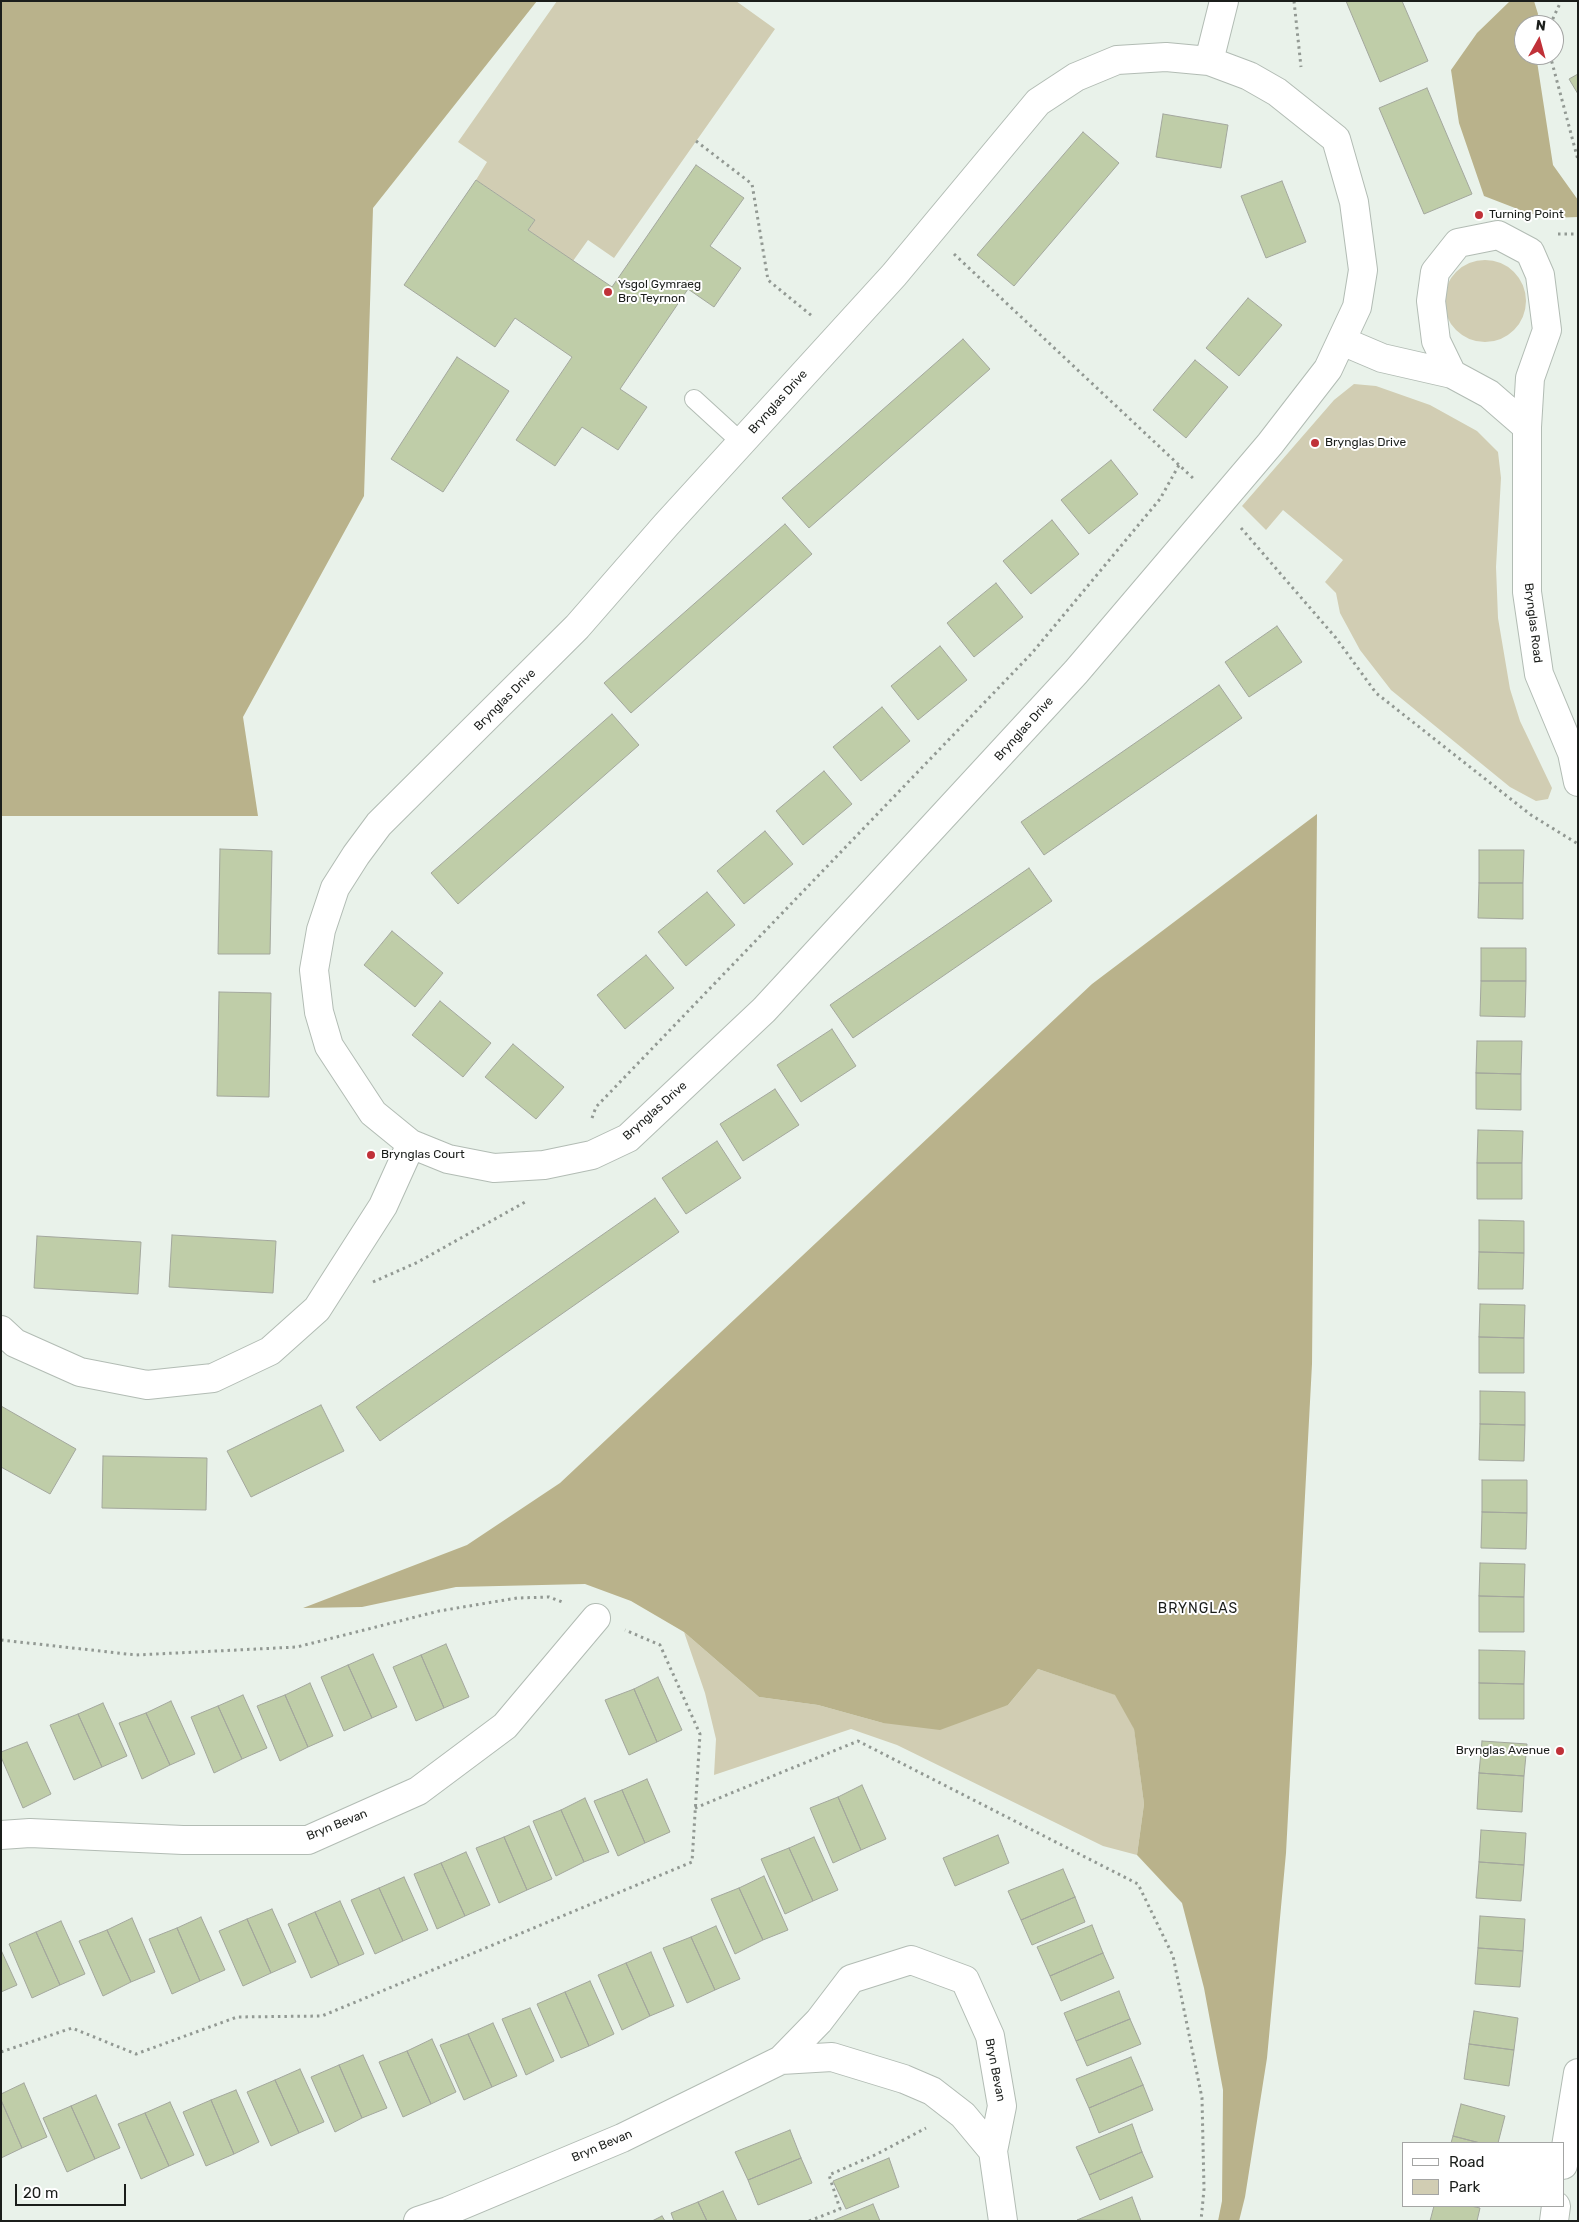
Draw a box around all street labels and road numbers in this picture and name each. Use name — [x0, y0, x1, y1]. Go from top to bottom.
street label: Brynglas Drive — [746, 367, 810, 437]
street label: Brynglas Road — [1521, 582, 1545, 664]
street label: Brynglas Drive — [471, 666, 539, 734]
street label: Brynglas Drive — [992, 694, 1056, 764]
street label: Brynglas Drive — [620, 1079, 690, 1143]
street label: Bryn Bevan — [305, 1806, 369, 1844]
street label: Bryn Bevan — [982, 2037, 1008, 2103]
street label: Bryn Bevan — [570, 2127, 634, 2165]

